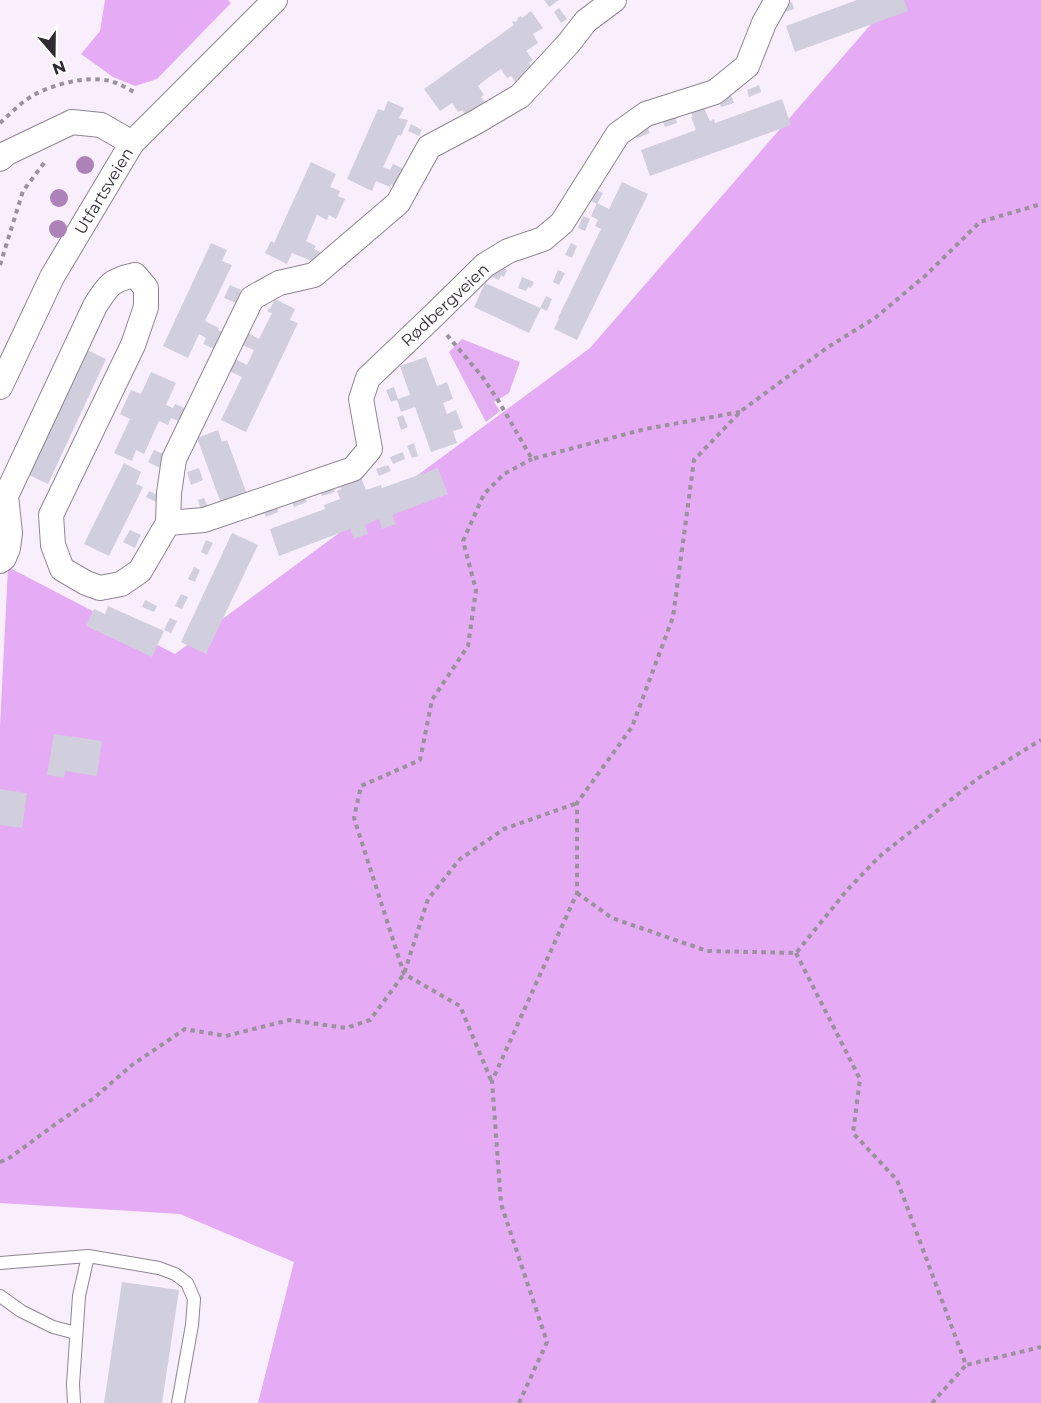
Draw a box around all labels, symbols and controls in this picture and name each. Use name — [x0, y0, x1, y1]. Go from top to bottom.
north arrow — [24, 24, 84, 84]
text: N — [50, 56, 68, 79]
street label: Utfartsveien — [71, 144, 137, 238]
street label: Rødbergveien — [397, 260, 493, 350]

